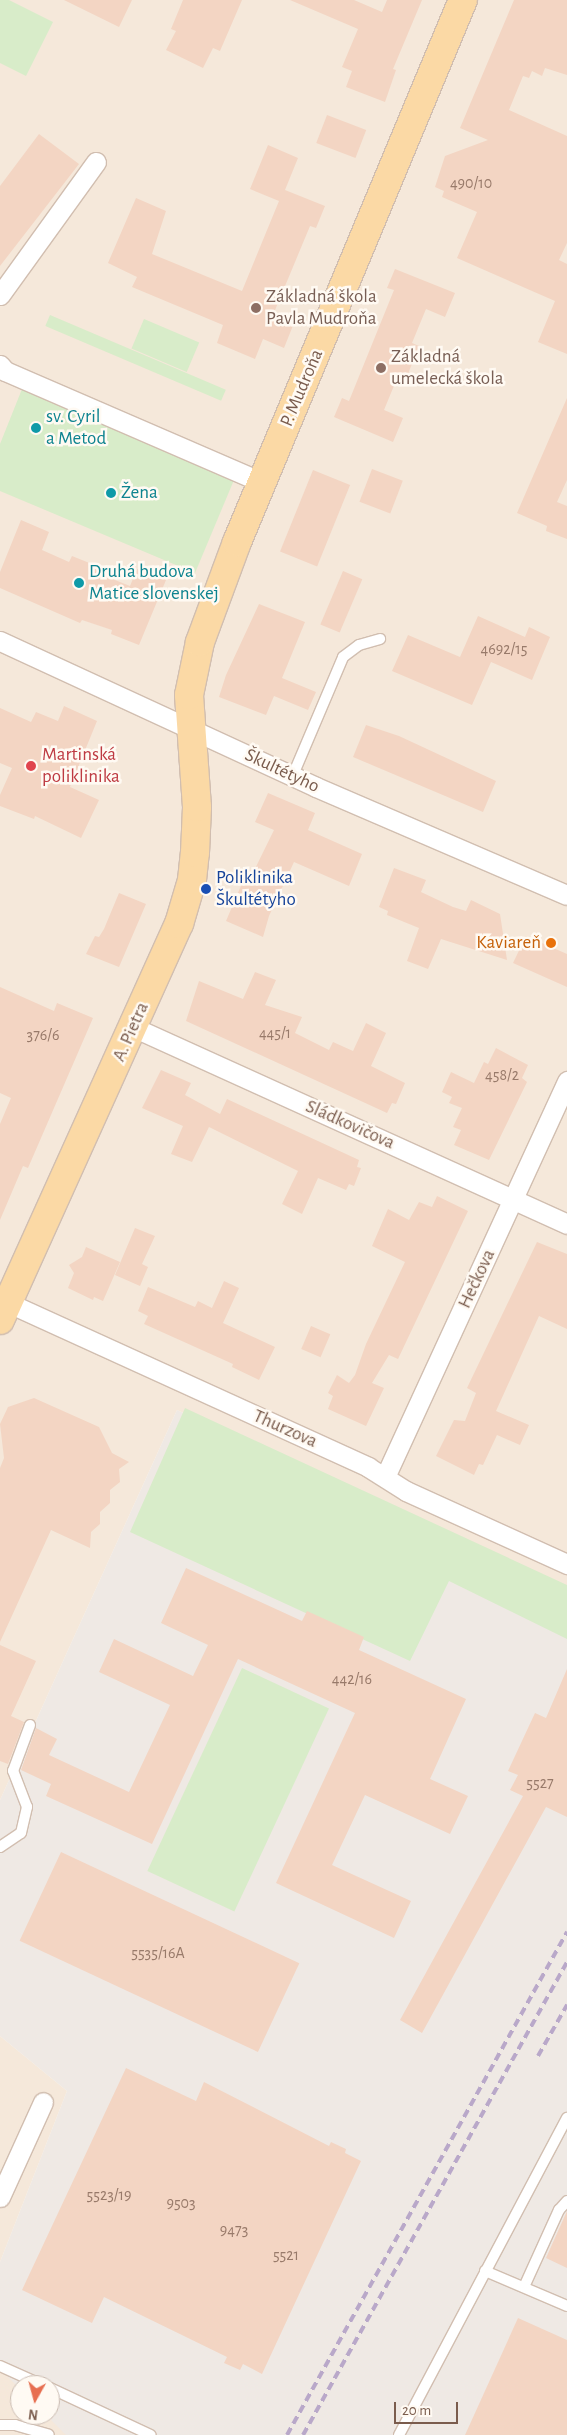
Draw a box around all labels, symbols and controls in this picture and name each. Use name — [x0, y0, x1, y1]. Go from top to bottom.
house number: 490/10 — [450, 173, 492, 193]
place label: Základná škola Pavla Mudroňa — [266, 286, 377, 330]
marker: Základná škola Pavla Mudroňa — [250, 302, 262, 314]
street label: P. Mudroňa — [276, 346, 328, 430]
place label: Základná umelecká škola — [391, 346, 504, 390]
marker: Základná umelecká škola — [375, 362, 387, 374]
place label: sv. Cyril a Metod — [46, 406, 106, 450]
marker: sv. Cyril a Metod — [30, 422, 42, 434]
place label: Žena — [121, 482, 158, 504]
marker: Žena — [105, 487, 117, 499]
place label: Druhá budova Matice slovenskej — [89, 561, 219, 605]
marker: Druhá budova Matice slovenskej — [73, 577, 85, 589]
house number: 4692/15 — [481, 639, 527, 659]
place label: Martinská poliklinika — [42, 744, 120, 788]
street label: Škultétyho — [241, 744, 323, 798]
marker: Martinská poliklinika — [24, 759, 38, 773]
place label: Poliklinika Škultétyho — [216, 867, 296, 911]
marker: Poliklinika Škultétyho — [200, 883, 212, 895]
place label: Kaviareň — [476, 932, 541, 954]
marker: Kaviareň — [545, 937, 557, 949]
street label: A. Pietra — [108, 999, 154, 1065]
house number: 445/1 — [259, 1023, 291, 1043]
house number: 376/6 — [27, 1025, 59, 1045]
house number: 458/2 — [485, 1065, 519, 1085]
street label: Sládkovičova — [302, 1095, 398, 1155]
street label: Hečkova — [453, 1246, 501, 1312]
street label: Thurzova — [249, 1405, 321, 1453]
house number: 442/16 — [332, 1669, 372, 1689]
house number: 5527 — [526, 1773, 554, 1793]
house number: 5535/16A — [131, 1943, 185, 1963]
house number: 5523/19 — [87, 2185, 131, 2205]
house number: 9503 — [166, 2193, 196, 2213]
house number: 9473 — [220, 2220, 248, 2240]
house number: 5521 — [273, 2245, 299, 2265]
north arrow — [10, 2375, 60, 2425]
scale bar — [397, 2392, 461, 2424]
text: 20 m — [402, 2403, 431, 2418]
text: N — [28, 2406, 39, 2421]

